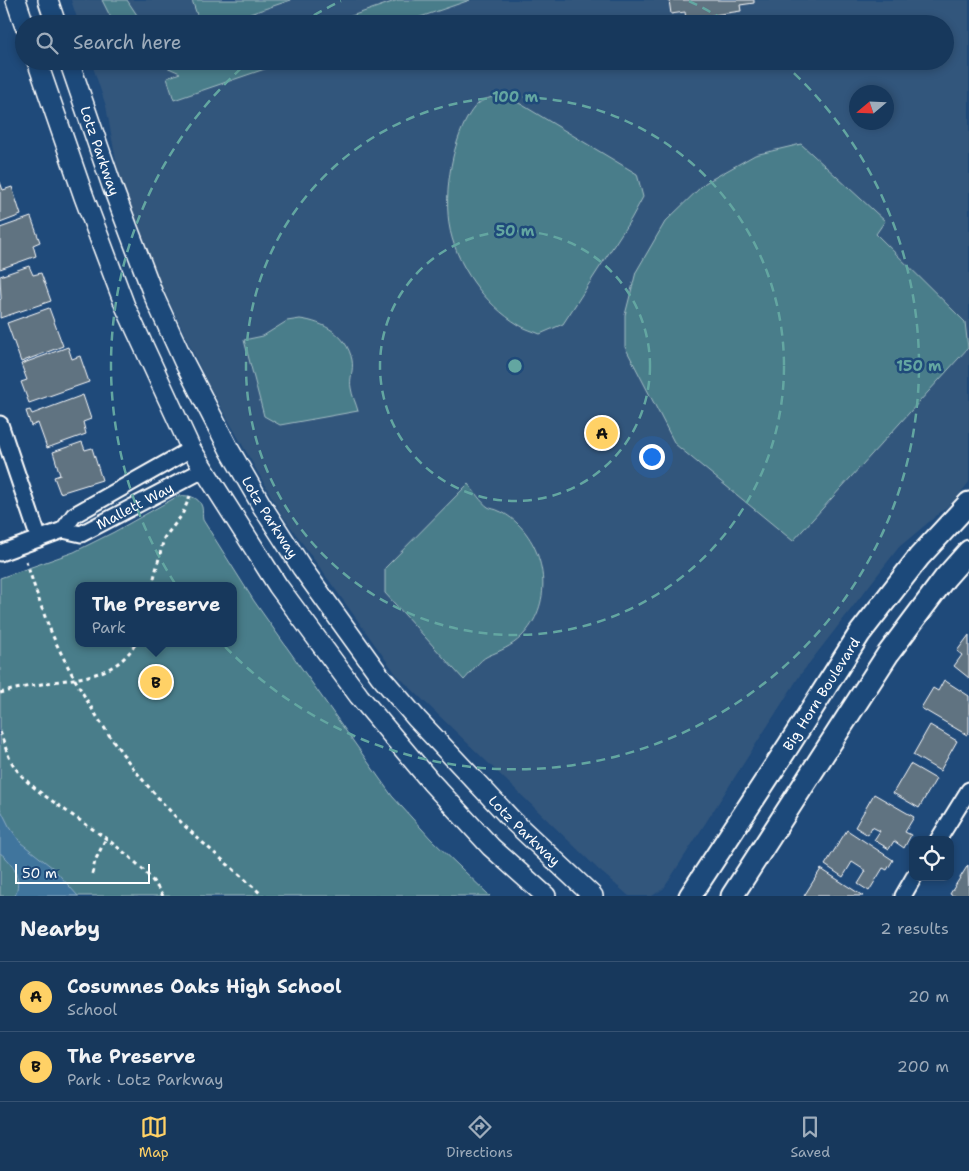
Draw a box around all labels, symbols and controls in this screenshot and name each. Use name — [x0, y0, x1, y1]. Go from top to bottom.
search box — [15, 15, 954, 70]
icon: search — [33, 29, 61, 57]
text: Search here — [73, 30, 182, 55]
north arrow — [849, 85, 894, 130]
text: 100 m — [492, 87, 538, 107]
street label: Lotz Parkway — [76, 104, 124, 198]
text: 50 m — [496, 221, 535, 241]
text: 150 m — [896, 356, 942, 376]
centre of rings — [506, 357, 524, 375]
pin: A — [586, 414, 618, 452]
your location — [639, 444, 665, 470]
street label: Lotz Parkway — [238, 473, 302, 562]
street label: Mallett Way — [93, 478, 176, 533]
popup — [75, 582, 237, 647]
text: The Preserve — [92, 592, 220, 617]
text: Park — [92, 617, 126, 638]
street label: Big Horn Boulevard — [779, 634, 864, 754]
pin: B — [140, 663, 172, 701]
street label: Lotz Parkway — [485, 792, 564, 870]
map controls — [909, 836, 954, 881]
button: locate — [909, 836, 954, 881]
scale bar — [15, 861, 150, 884]
text: 50 m — [22, 864, 57, 882]
text: Nearby — [20, 915, 100, 943]
text: 2 results — [880, 918, 949, 939]
text: Cosumnes Oaks High School — [67, 974, 342, 999]
text: A — [30, 986, 42, 1007]
text: 20 m — [908, 986, 949, 1007]
text: School — [67, 999, 117, 1020]
text: The Preserve — [67, 1044, 196, 1069]
text: B — [31, 1056, 41, 1077]
text: 200 m — [897, 1056, 949, 1077]
text: Park · Lotz Parkway — [67, 1069, 223, 1090]
tab: Map — [139, 1113, 169, 1161]
tab: Directions — [446, 1113, 513, 1161]
tab: Saved — [791, 1113, 830, 1161]

